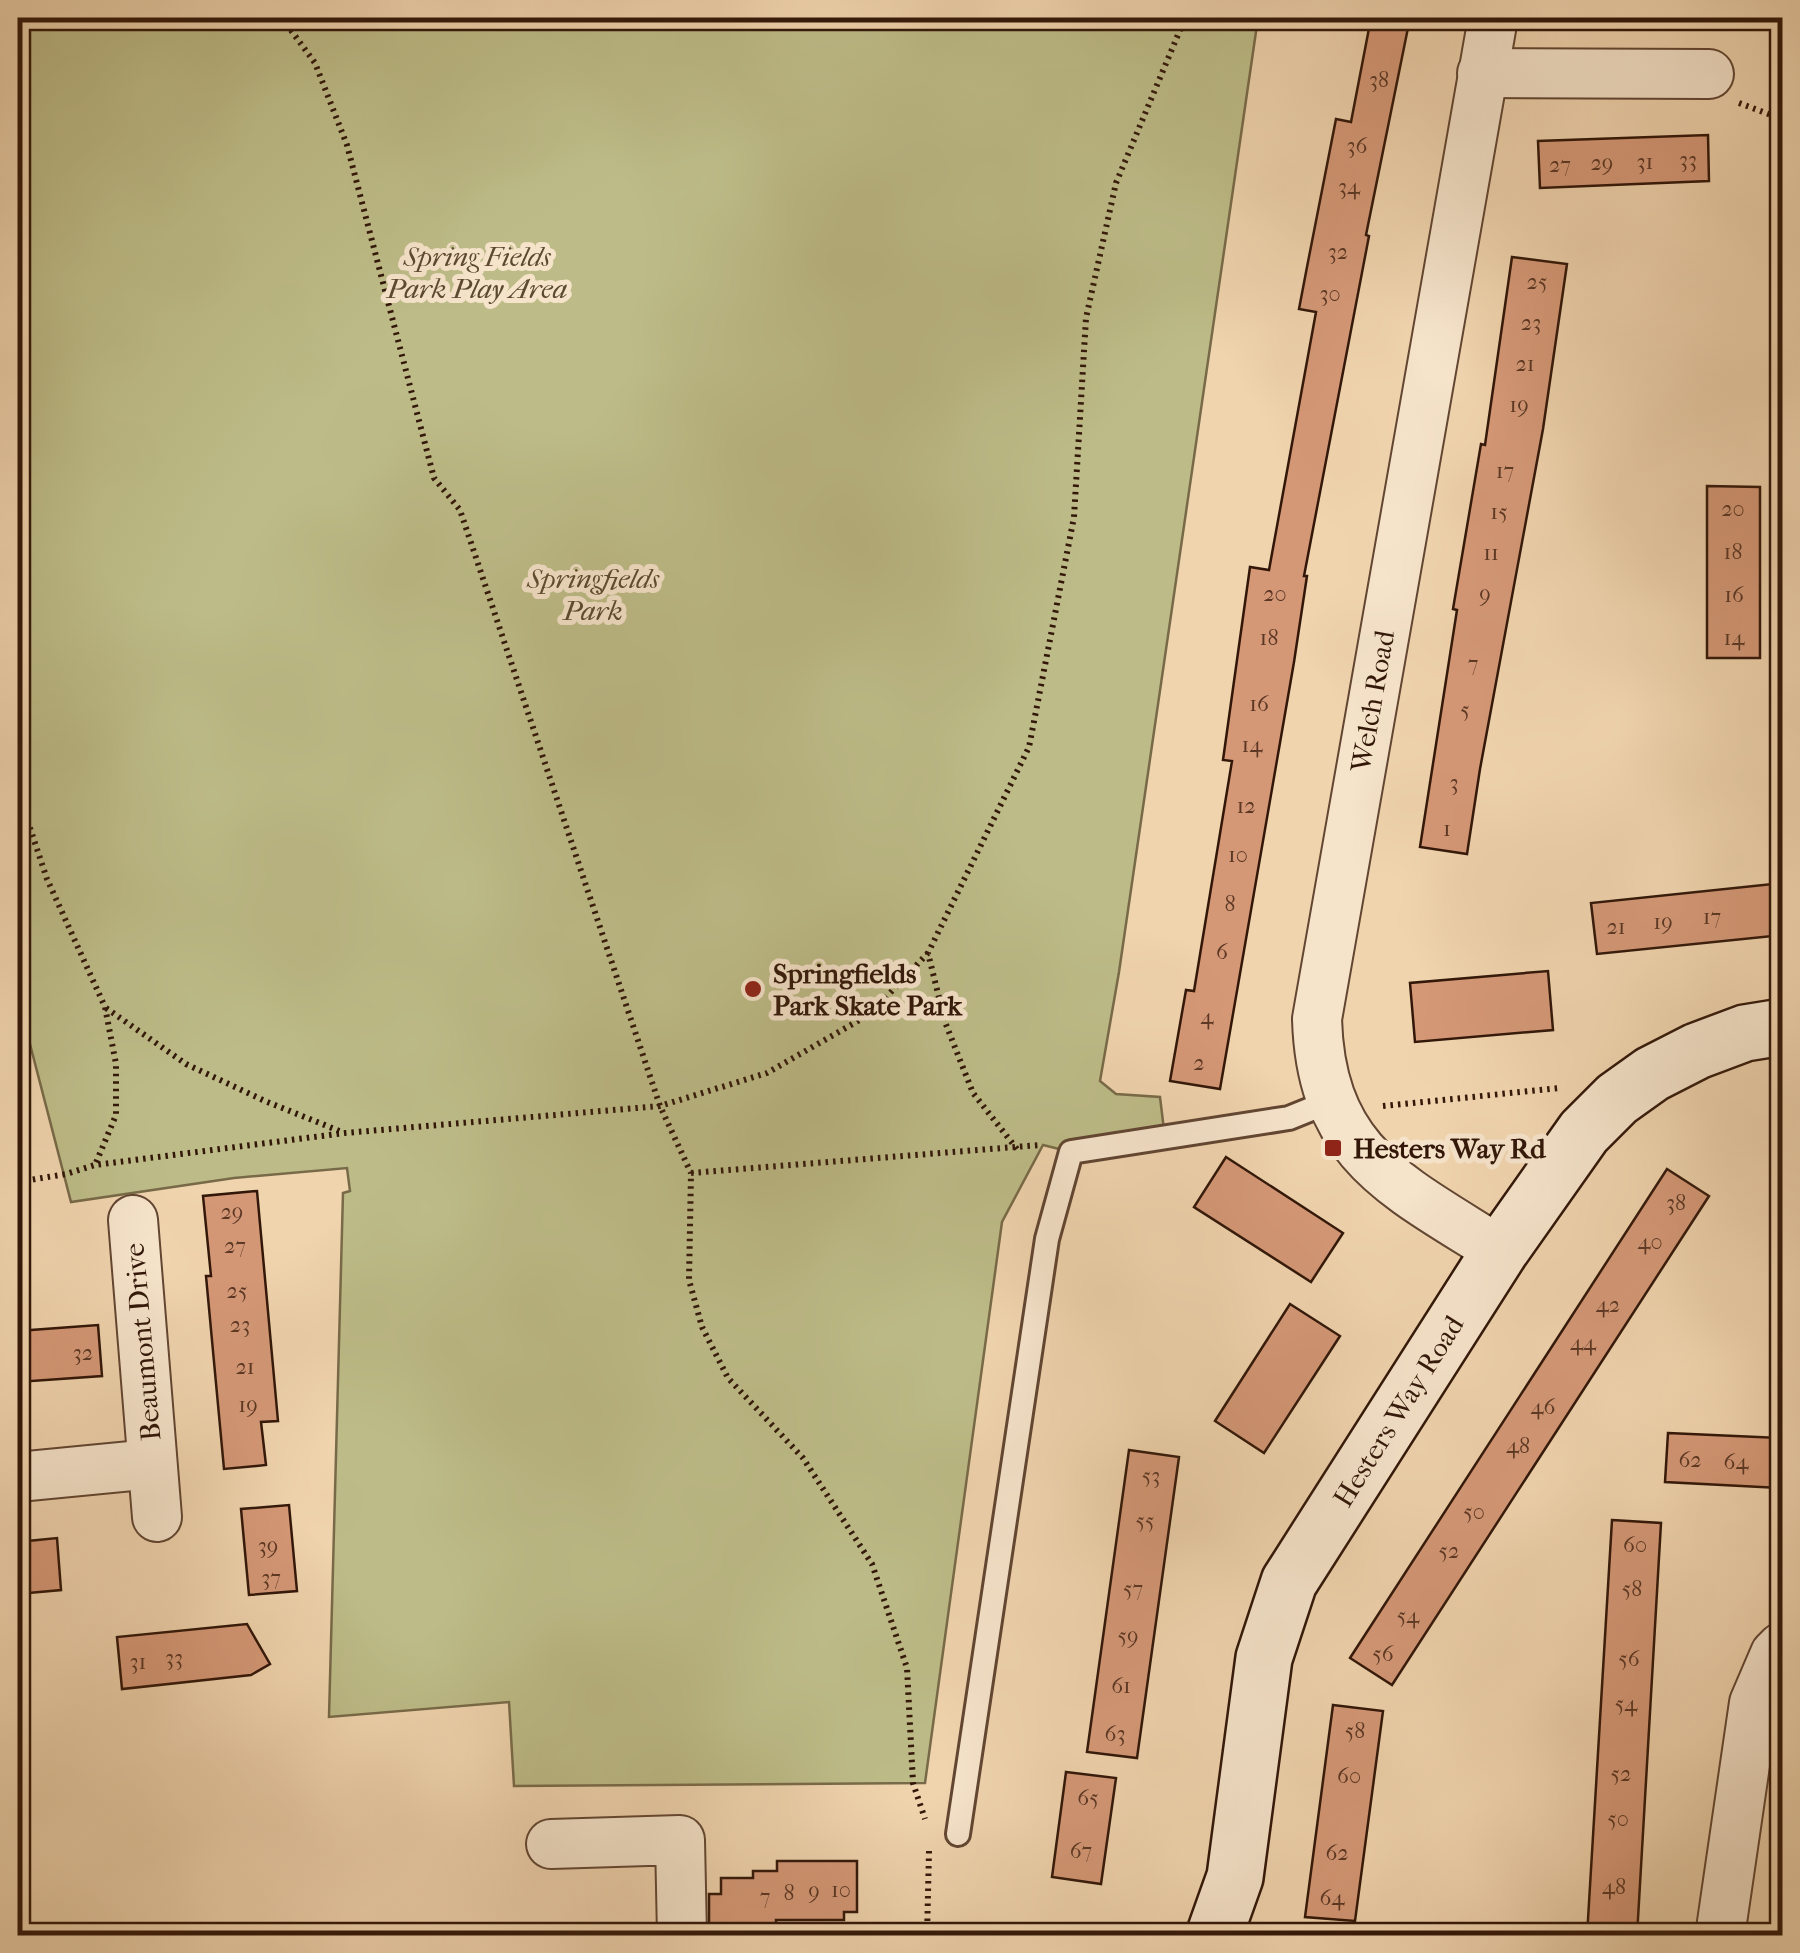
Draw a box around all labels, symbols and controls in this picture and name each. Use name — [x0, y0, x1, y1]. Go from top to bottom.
house number: 38 — [1369, 67, 1389, 93]
house number: 36 — [1347, 133, 1368, 159]
house number: 33 — [1679, 147, 1697, 173]
house number: 31 — [1637, 149, 1653, 175]
house number: 29 — [1591, 150, 1613, 176]
house number: 27 — [1549, 152, 1571, 178]
house number: 34 — [1338, 174, 1361, 200]
house number: 32 — [1328, 239, 1348, 265]
park label: Spring Fields Park Play Area — [385, 240, 567, 305]
house number: 25 — [1527, 269, 1547, 295]
house number: 30 — [1319, 281, 1341, 307]
house number: 23 — [1521, 310, 1541, 336]
house number: 21 — [1515, 351, 1535, 377]
house number: 19 — [1509, 392, 1529, 418]
house number: 17 — [1496, 458, 1514, 484]
house number: 20 — [1721, 496, 1745, 522]
house number: 15 — [1490, 499, 1508, 525]
house number: 18 — [1724, 539, 1742, 565]
house number: 11 — [1483, 540, 1499, 566]
park label: Springfields Park — [526, 562, 660, 627]
house number: 20 — [1263, 581, 1287, 607]
house number: 9 — [1479, 581, 1491, 607]
house number: 16 — [1724, 582, 1744, 608]
house number: 18 — [1260, 625, 1278, 651]
house number: 14 — [1724, 625, 1745, 651]
street label: Welch Road — [1344, 627, 1401, 775]
house number: 7 — [1468, 651, 1478, 677]
house number: 16 — [1249, 691, 1269, 717]
house number: 5 — [1460, 697, 1470, 723]
house number: 14 — [1242, 732, 1263, 758]
house number: 3 — [1449, 770, 1459, 796]
house number: 12 — [1236, 793, 1256, 819]
house number: 1 — [1443, 816, 1451, 842]
house number: 10 — [1228, 842, 1248, 868]
house number: 8 — [1224, 891, 1236, 917]
house number: 17 — [1703, 904, 1721, 930]
house number: 19 — [1653, 909, 1673, 935]
house number: 21 — [1606, 914, 1626, 940]
house number: 6 — [1216, 939, 1228, 965]
place label: Springfields Park Skate Park — [773, 957, 963, 1022]
marker: Springfields Park Skate Park — [742, 978, 764, 1000]
house number: 4 — [1201, 1004, 1215, 1030]
house number: 2 — [1193, 1050, 1205, 1076]
place label: Hesters Way Rd — [1353, 1132, 1546, 1165]
marker: Hesters Way Rd — [1322, 1137, 1344, 1159]
house number: 38 — [1666, 1190, 1686, 1216]
house number: 29 — [221, 1199, 243, 1225]
house number: 40 — [1637, 1229, 1663, 1255]
house number: 27 — [224, 1233, 246, 1259]
street label: Beaumont Drive — [117, 1242, 168, 1442]
house number: 25 — [227, 1278, 247, 1304]
house number: 42 — [1596, 1292, 1620, 1318]
street label: Hesters Way Road — [1326, 1309, 1471, 1513]
house number: 23 — [230, 1312, 250, 1338]
house number: 44 — [1570, 1330, 1597, 1356]
house number: 32 — [73, 1340, 93, 1366]
house number: 21 — [235, 1354, 255, 1380]
house number: 19 — [238, 1392, 258, 1418]
house number: 46 — [1531, 1394, 1556, 1420]
house number: 48 — [1506, 1433, 1530, 1459]
house number: 62 — [1678, 1447, 1702, 1473]
house number: 64 — [1724, 1449, 1749, 1475]
house number: 53 — [1142, 1463, 1160, 1489]
house number: 50 — [1463, 1499, 1485, 1525]
house number: 55 — [1136, 1508, 1154, 1534]
house number: 60 — [1623, 1532, 1647, 1558]
house number: 39 — [258, 1533, 278, 1559]
house number: 52 — [1439, 1538, 1459, 1564]
house number: 37 — [261, 1565, 281, 1591]
house number: 57 — [1123, 1576, 1143, 1602]
house number: 58 — [1622, 1576, 1642, 1602]
house number: 54 — [1397, 1603, 1420, 1629]
house number: 59 — [1117, 1623, 1139, 1649]
house number: 56 — [1372, 1641, 1394, 1667]
house number: 33 — [165, 1645, 183, 1671]
house number: 56 — [1618, 1646, 1640, 1672]
house number: 31 — [130, 1649, 146, 1675]
house number: 61 — [1111, 1673, 1131, 1699]
house number: 54 — [1615, 1691, 1638, 1717]
house number: 58 — [1345, 1718, 1365, 1744]
house number: 63 — [1105, 1721, 1125, 1747]
house number: 52 — [1611, 1761, 1631, 1787]
house number: 60 — [1337, 1763, 1361, 1789]
house number: 65 — [1077, 1785, 1099, 1811]
house number: 50 — [1607, 1806, 1629, 1832]
house number: 67 — [1070, 1838, 1092, 1864]
house number: 62 — [1325, 1840, 1349, 1866]
house number: 48 — [1602, 1874, 1626, 1900]
house number: 10 — [831, 1877, 851, 1903]
house number: 9 — [808, 1878, 820, 1904]
house number: 8 — [783, 1880, 795, 1906]
house number: 7 — [760, 1884, 770, 1910]
house number: 64 — [1320, 1885, 1345, 1911]

